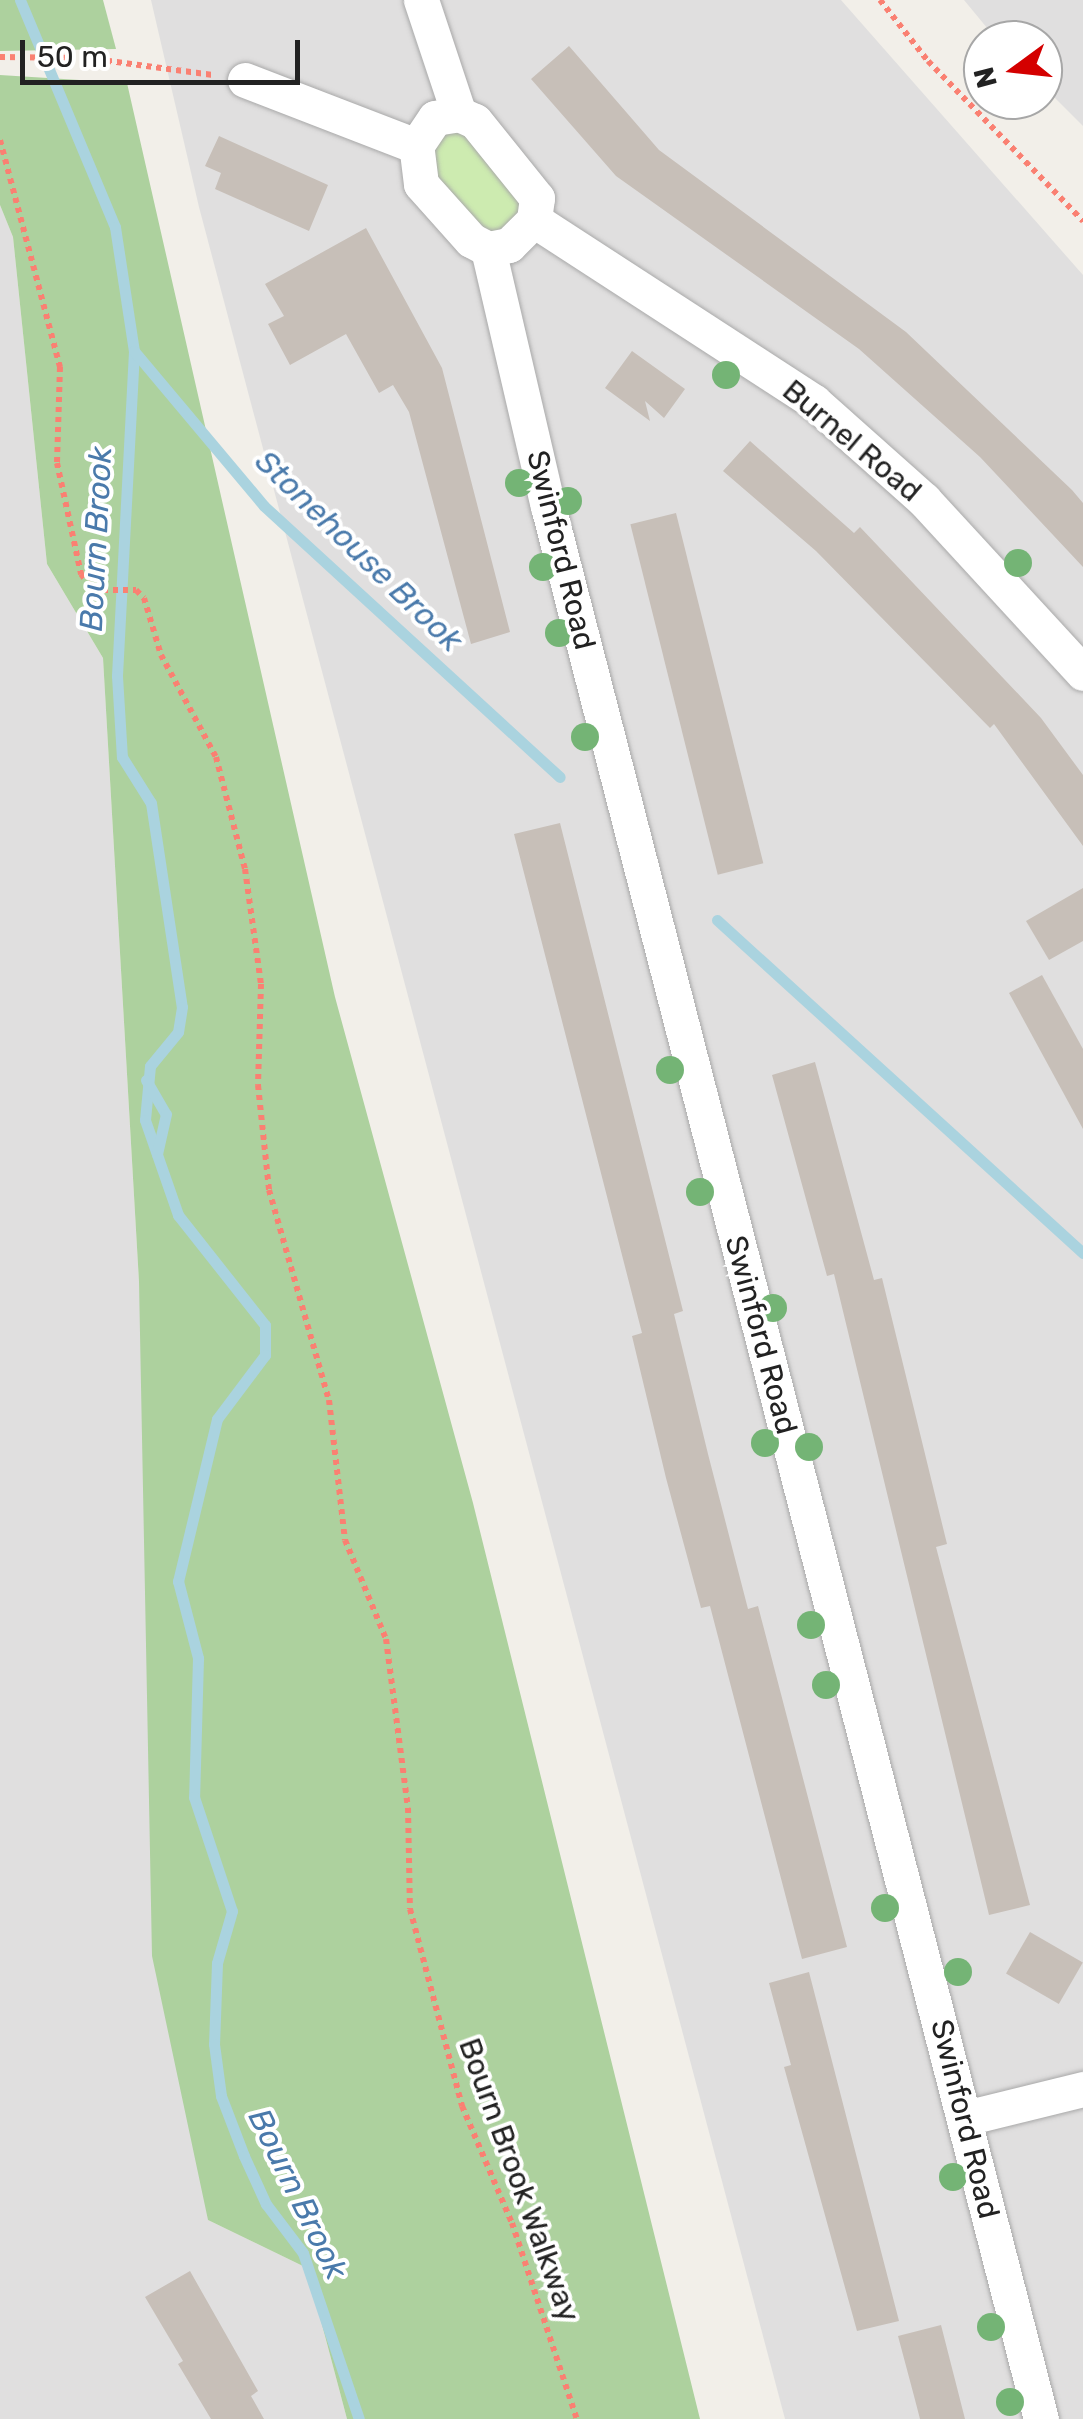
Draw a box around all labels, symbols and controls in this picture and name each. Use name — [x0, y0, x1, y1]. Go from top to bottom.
scale bar — [25, 20, 305, 82]
north arrow — [963, 20, 1063, 120]
text: 50 m — [37, 39, 108, 75]
text: N — [967, 63, 1004, 91]
street label: Burnel Road — [775, 373, 929, 509]
water label: Stonehouse Brook — [247, 442, 471, 660]
water label: Bourn Brook — [72, 446, 120, 632]
street label: Swinford Road — [519, 447, 603, 653]
street label: Swinford Road — [717, 1232, 805, 1438]
street label: Swinford Road — [923, 2016, 1007, 2222]
street label: Bourn Brook Walkway — [451, 2033, 587, 2327]
water label: Bourn Brook — [240, 2102, 356, 2286]

